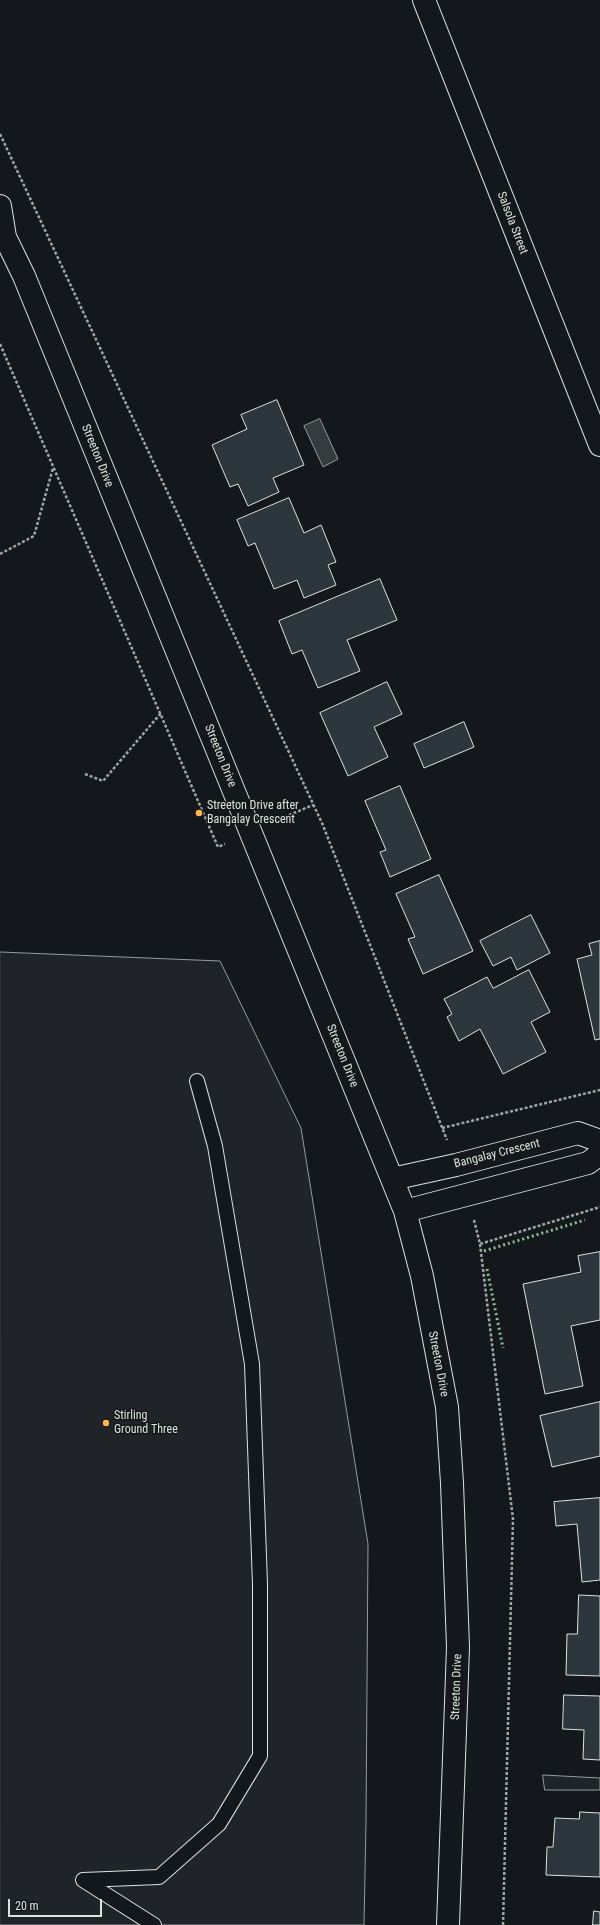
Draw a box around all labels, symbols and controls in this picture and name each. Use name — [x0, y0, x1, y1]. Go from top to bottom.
street label: Salsola Street — [494, 190, 530, 256]
street label: Streeton Drive — [78, 422, 116, 490]
street label: Streeton Drive — [201, 722, 239, 790]
place label: Streeton Drive after Bangalay Crescent — [207, 799, 299, 827]
marker: Streeton Drive after Bangalay Crescent — [194, 808, 204, 818]
street label: Streeton Drive — [323, 1022, 361, 1090]
street label: Bangalay Crescent — [453, 1136, 541, 1172]
street label: Streeton Drive — [425, 1330, 451, 1398]
place label: Stirling Ground Three — [114, 1409, 178, 1437]
marker: Stirling Ground Three — [101, 1418, 111, 1428]
street label: Streeton Drive — [449, 1654, 465, 1720]
scale bar — [10, 1891, 104, 1917]
text: 20 m — [15, 1899, 39, 1913]

